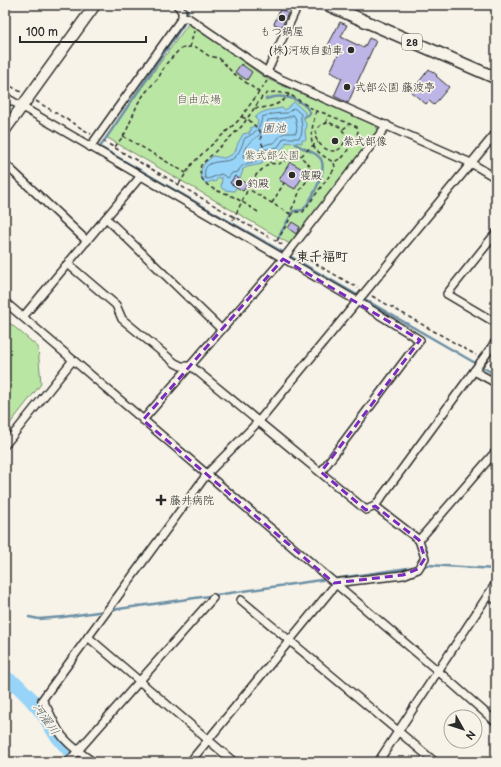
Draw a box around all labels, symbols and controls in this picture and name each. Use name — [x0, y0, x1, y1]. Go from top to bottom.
marker: もつ鍋屋 — [277, 13, 287, 23]
scale bar — [20, 18, 146, 44]
text: 100 m — [26, 25, 58, 40]
place label: もつ鍋屋 — [260, 25, 304, 38]
road number: 28 — [402, 34, 422, 50]
place label: (株)河坂自動車 — [269, 44, 343, 57]
marker: (株)河坂自動車 — [346, 45, 356, 55]
place label: 式部公園 藤波亭 — [355, 81, 435, 94]
marker: 式部公園 藤波亭 — [342, 82, 352, 92]
park label: 自由広場 — [177, 93, 221, 106]
water label: 園池 — [262, 121, 287, 136]
place label: 紫式部像 — [343, 135, 387, 148]
marker: 紫式部像 — [330, 136, 340, 146]
park label: 紫式部公園 — [245, 149, 300, 162]
place label: 寝殿 — [300, 169, 322, 182]
marker: 寝殿 — [287, 170, 297, 180]
place label: 釣殿 — [247, 177, 269, 190]
marker: 釣殿 — [234, 178, 244, 188]
district label: 東千福町 — [296, 249, 348, 265]
marker: 藤井病院 — [155, 494, 167, 506]
place label: 藤井病院 — [170, 494, 214, 507]
water label: 河濯川 — [29, 700, 62, 738]
north arrow — [443, 709, 483, 749]
text: N — [463, 728, 478, 742]

